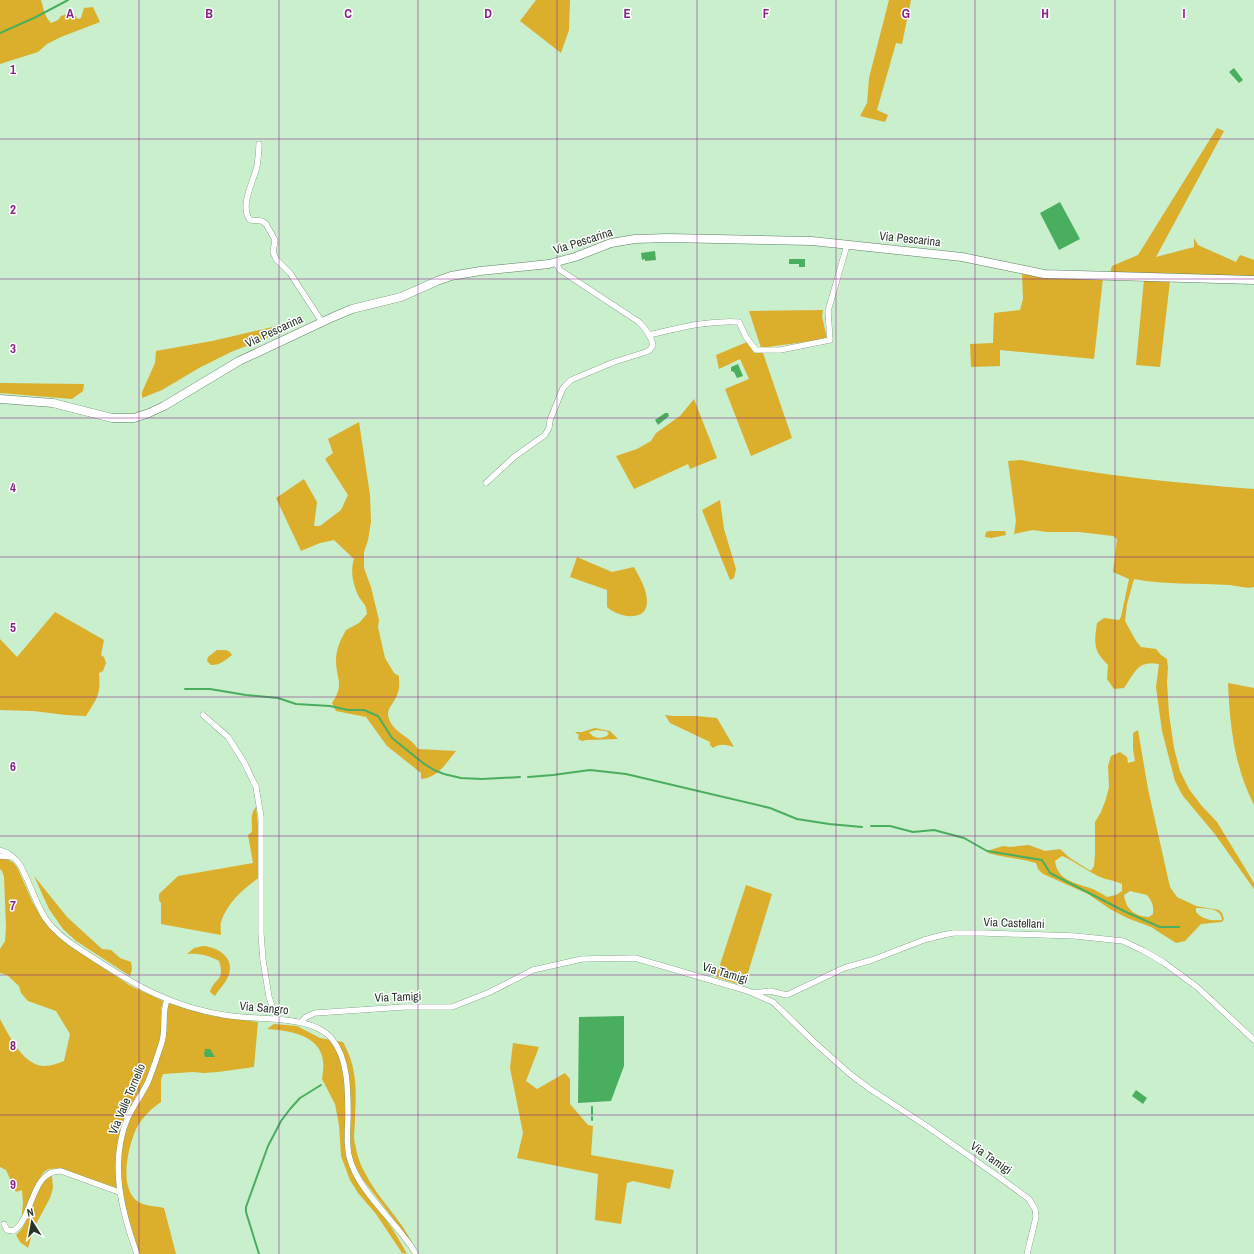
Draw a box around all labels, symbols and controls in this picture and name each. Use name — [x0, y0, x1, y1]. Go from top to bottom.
text: A — [66, 5, 74, 22]
text: B — [205, 5, 213, 22]
text: C — [344, 5, 352, 22]
text: D — [484, 5, 492, 22]
text: E — [623, 5, 631, 22]
text: F — [763, 5, 770, 22]
text: G — [902, 5, 910, 22]
text: H — [1041, 5, 1049, 22]
text: I — [1183, 5, 1186, 22]
text: 1 — [10, 61, 16, 78]
text: 2 — [10, 201, 16, 218]
street label: Via Pescarina — [551, 224, 615, 258]
street label: Via Pescarina — [879, 228, 942, 250]
street label: Via Pescarina — [243, 311, 306, 351]
text: 3 — [10, 340, 16, 357]
text: 4 — [10, 479, 16, 496]
text: 5 — [10, 619, 16, 636]
text: 6 — [10, 758, 16, 775]
text: 7 — [10, 897, 16, 914]
street label: Via Castellani — [983, 914, 1045, 932]
street label: Via Tamigi — [700, 958, 750, 988]
street label: Via Tamigi — [374, 988, 422, 1006]
street label: Via Sangro — [239, 998, 289, 1018]
text: 8 — [10, 1037, 16, 1054]
street label: Via Valle Tornello — [105, 1061, 149, 1137]
street label: Via Tamigi — [967, 1138, 1015, 1178]
text: 9 — [10, 1176, 16, 1193]
north arrow — [12, 1202, 52, 1242]
text: N — [26, 1205, 35, 1220]

